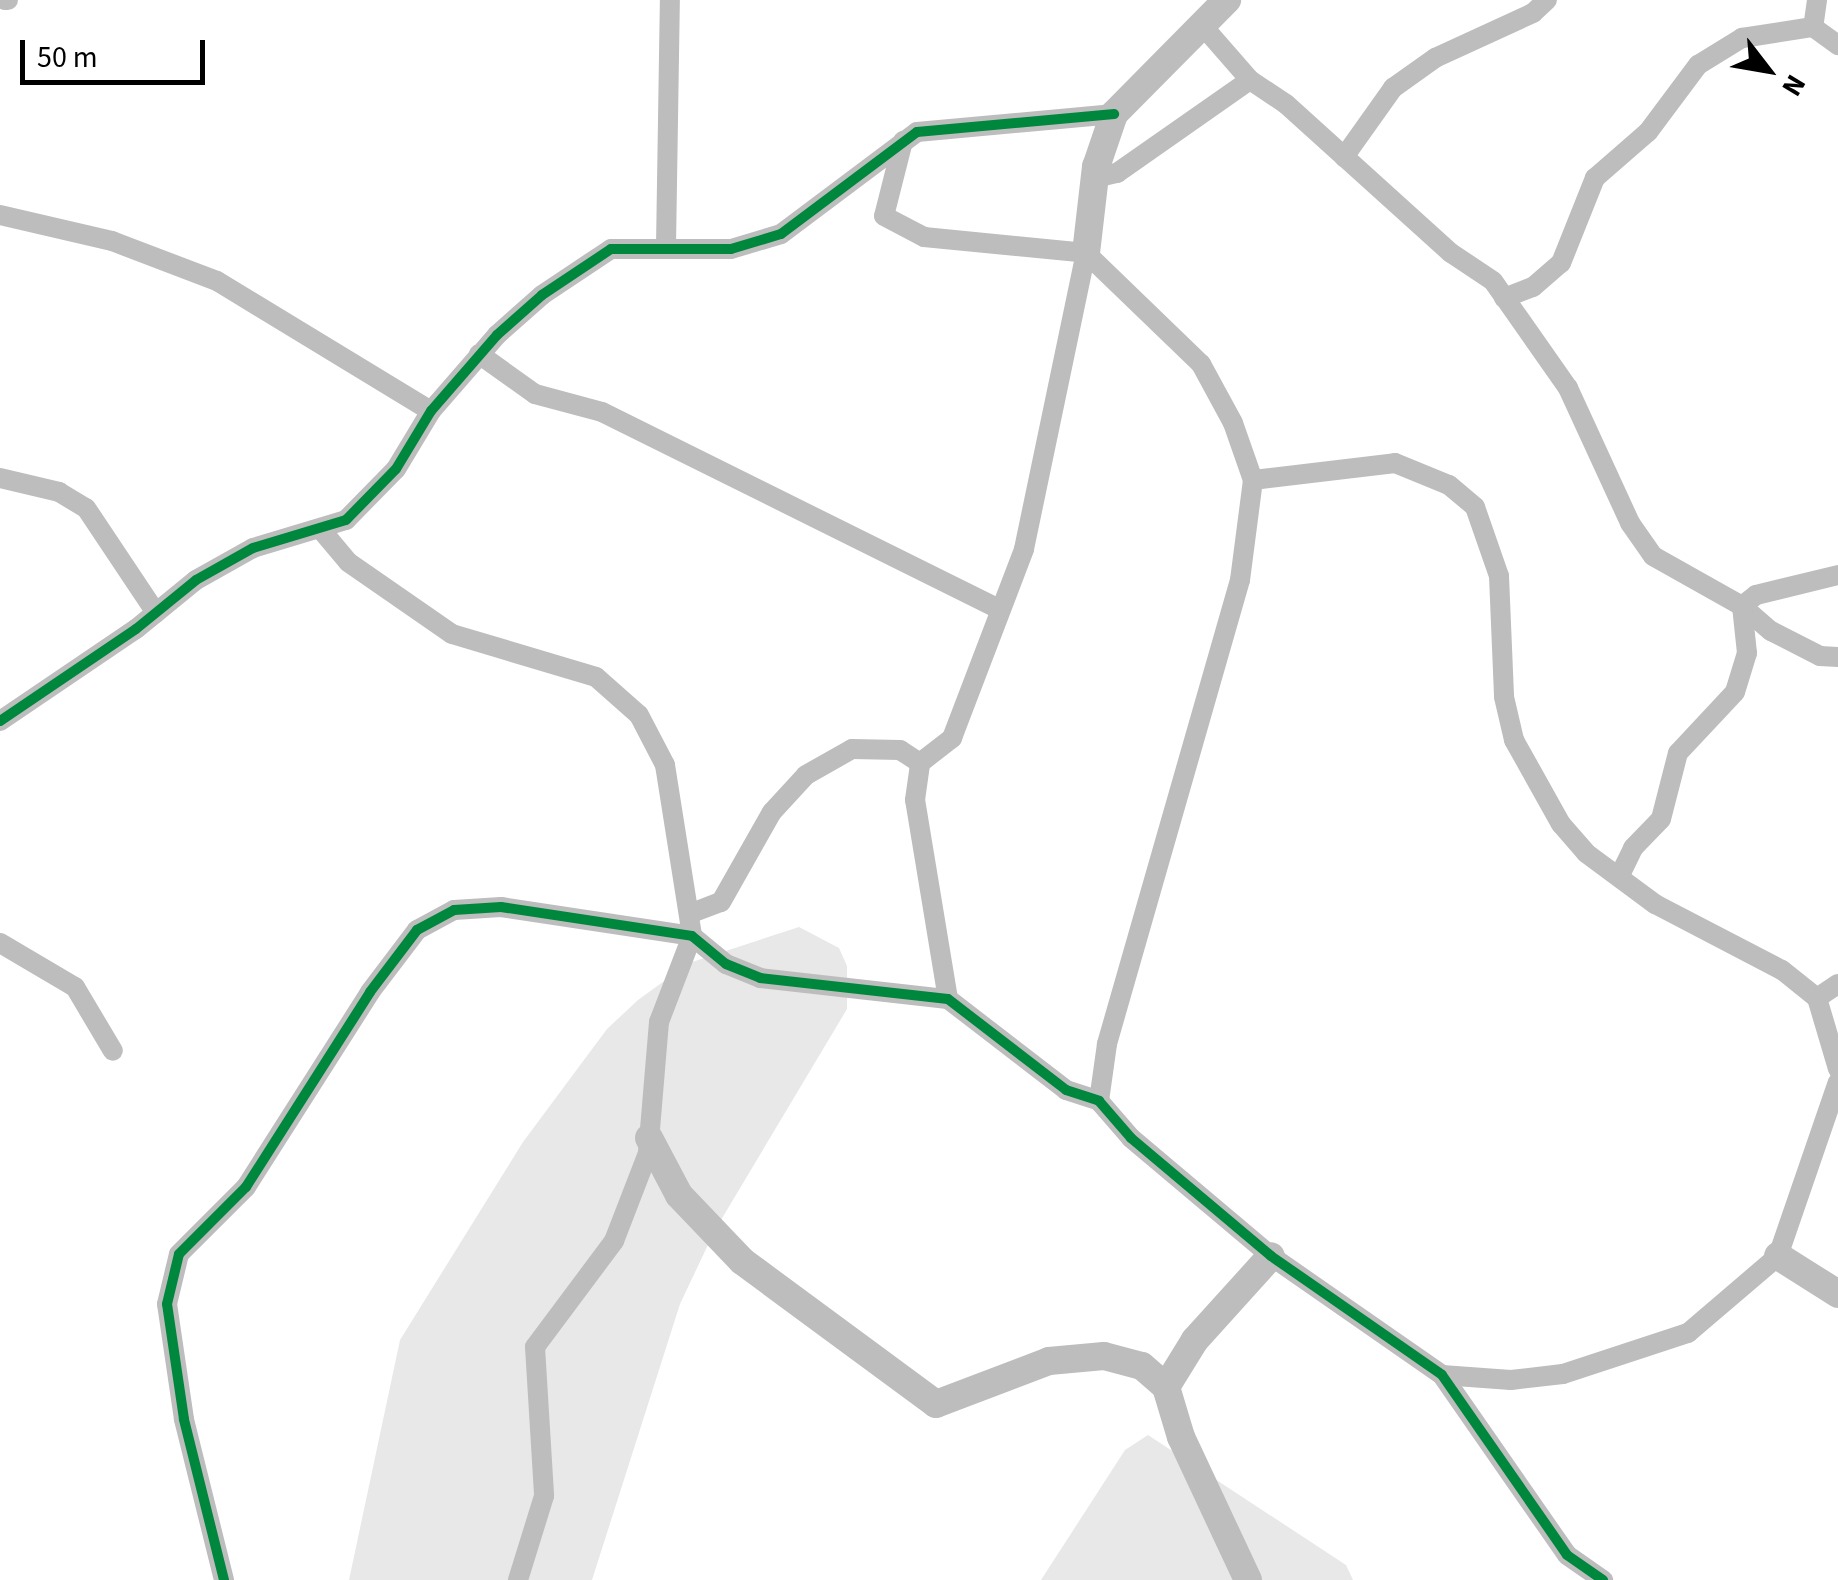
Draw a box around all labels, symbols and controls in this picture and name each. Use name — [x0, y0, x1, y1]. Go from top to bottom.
scale bar — [25, 20, 210, 82]
north arrow — [1718, 20, 1818, 120]
text: 50 m — [37, 36, 98, 79]
text: N — [1772, 67, 1816, 104]

